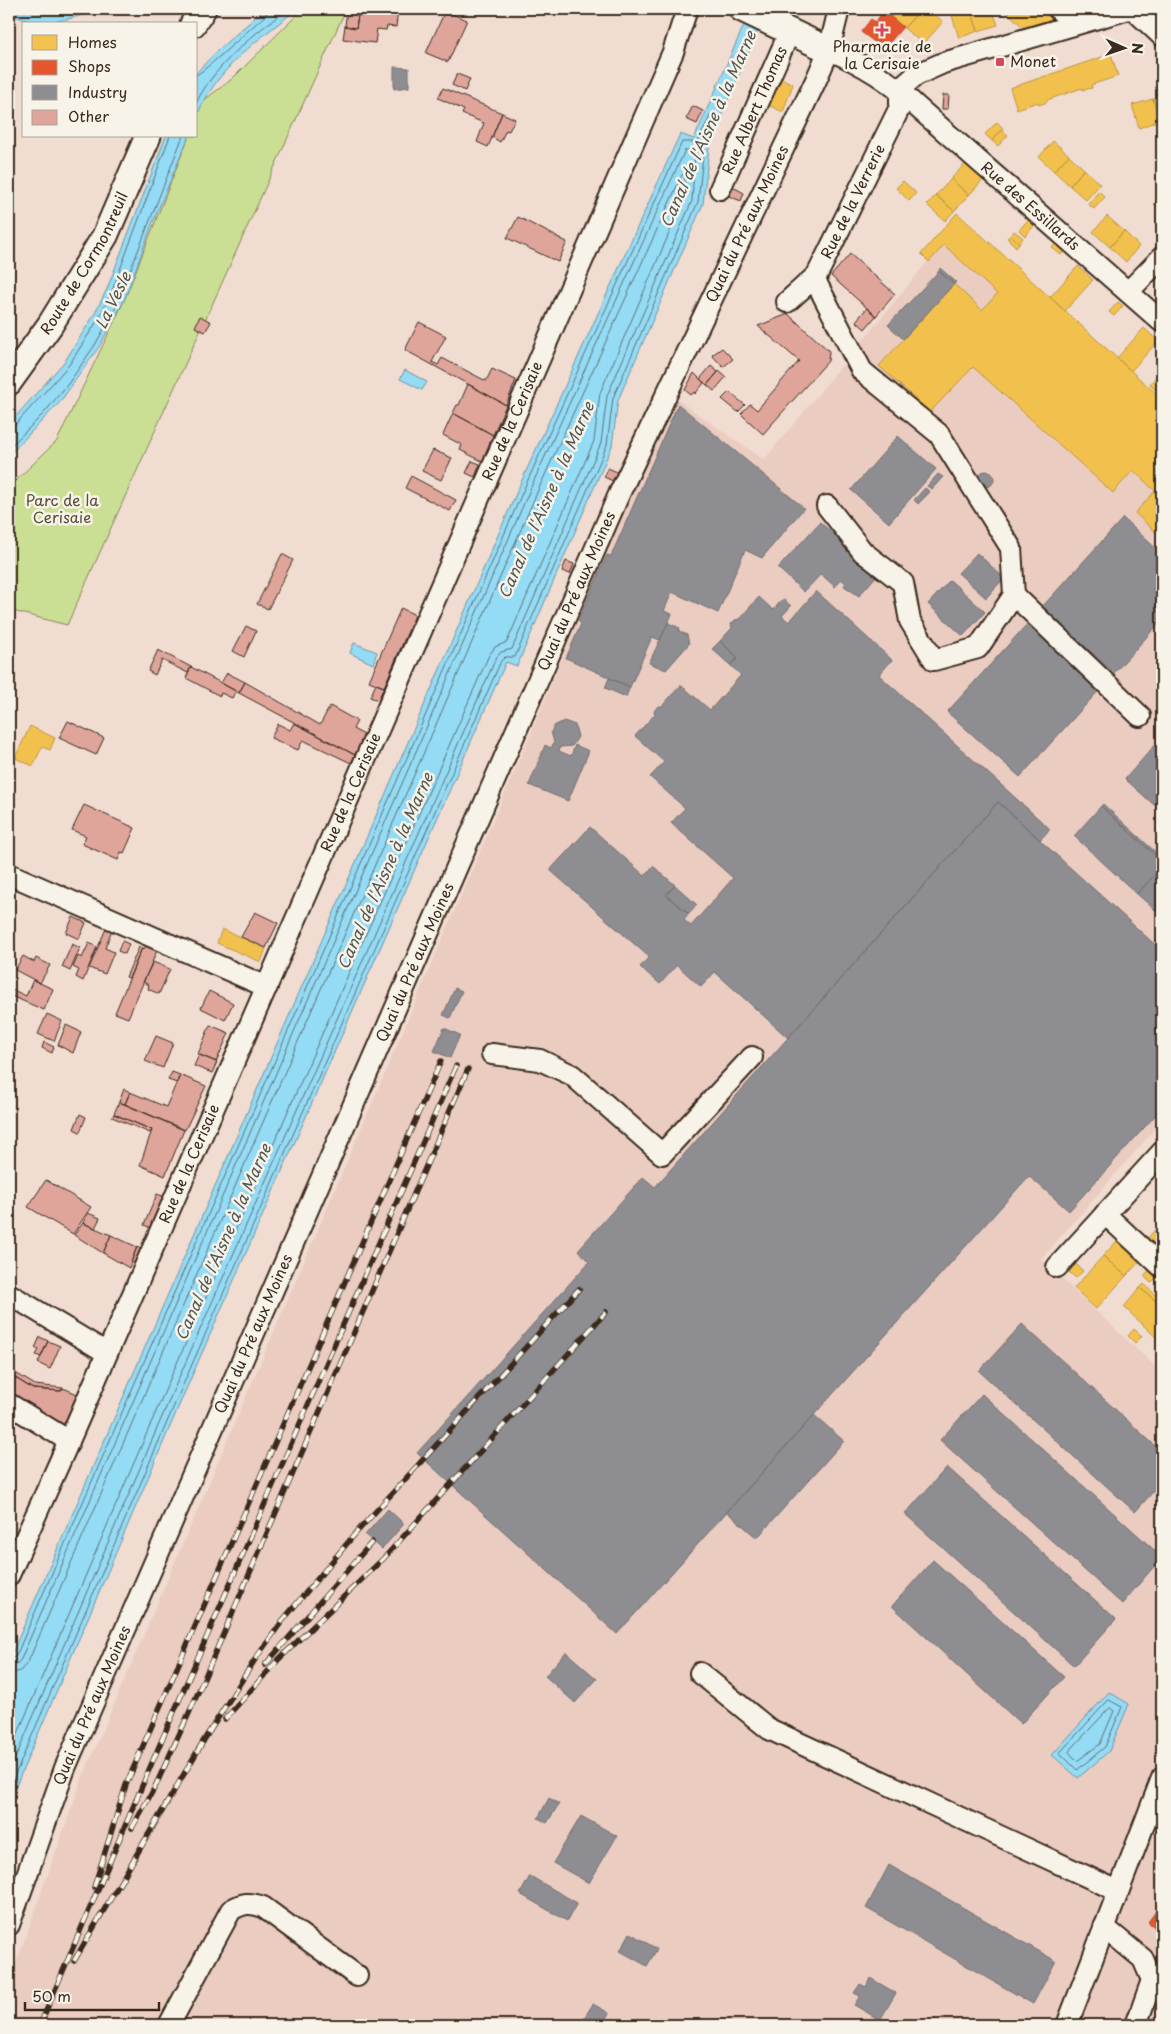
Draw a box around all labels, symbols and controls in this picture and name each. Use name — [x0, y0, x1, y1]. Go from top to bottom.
legend — [22, 22, 198, 138]
north arrow — [1098, 22, 1148, 72]
marker: Pharmacie de la Cerisaie — [876, 24, 888, 36]
water label: Canal de l'Aisne à la Marne — [653, 25, 762, 231]
text: Homes — [68, 30, 117, 53]
place label: Pharmacie de la Cerisaie — [832, 34, 932, 74]
street label: Rue Albert Thomas — [715, 42, 792, 177]
text: N — [1127, 43, 1148, 54]
place label: Monet — [1010, 49, 1056, 72]
text: Shops — [68, 54, 111, 77]
marker: Monet — [994, 56, 1006, 68]
text: Industry — [68, 80, 127, 103]
text: Other — [68, 104, 109, 127]
street label: Rue de la Verrerie — [814, 140, 890, 262]
street label: Quai du Pré aux Moines — [699, 141, 794, 306]
street label: Rue des Essillards — [976, 155, 1086, 255]
street label: Route de Cormontreuil — [34, 188, 133, 339]
water label: La Vesle — [88, 266, 137, 332]
street label: Rue de la Cerisaie — [475, 357, 547, 484]
water label: Canal de l'Aisne à la Marne — [491, 396, 600, 602]
park label: Parc de la Cerisaie — [25, 488, 99, 528]
street label: Quai du Pré aux Moines — [531, 507, 620, 674]
street label: Rue de la Cerisaie — [314, 729, 386, 855]
water label: Canal de l'Aisne à la Marne — [330, 767, 439, 973]
street label: Quai du Pré aux Moines — [369, 878, 459, 1045]
street label: Rue de la Cerisaie — [152, 1100, 224, 1226]
water label: Canal de l'Aisne à la Marne — [168, 1138, 277, 1344]
street label: Quai du Pré aux Moines — [208, 1250, 297, 1417]
street label: Quai du Pré aux Moines — [47, 1621, 136, 1788]
scale bar — [25, 1979, 159, 2011]
text: 50 m — [32, 1984, 71, 2007]

